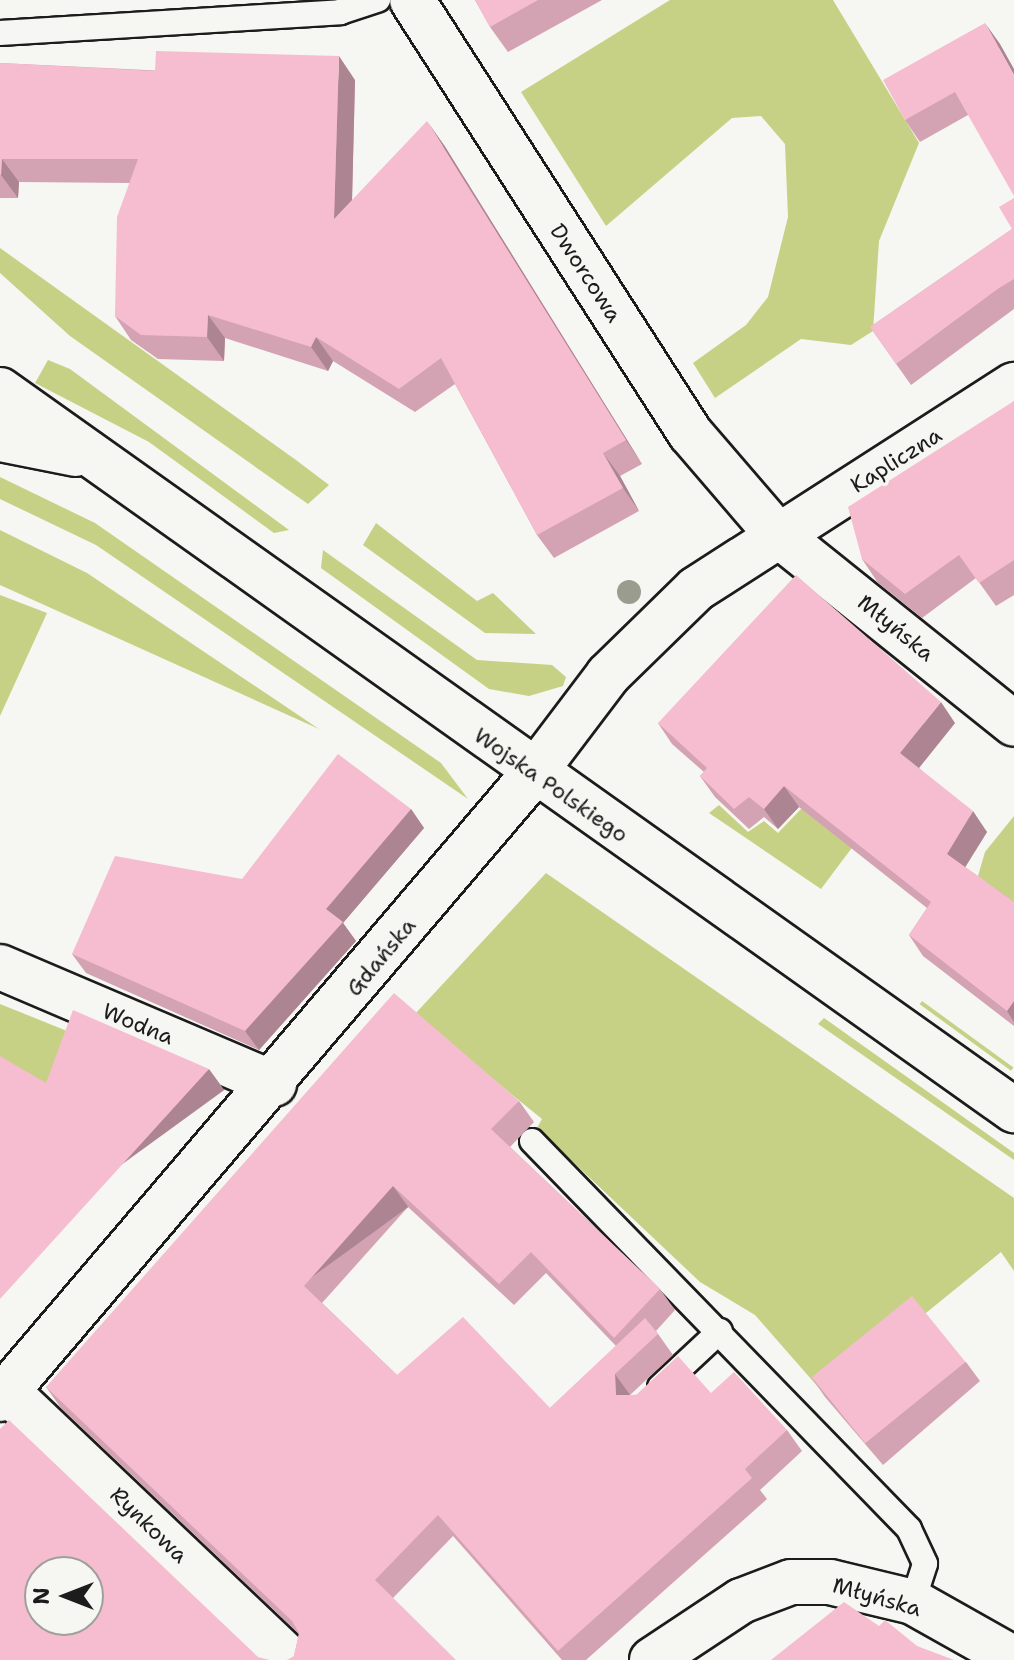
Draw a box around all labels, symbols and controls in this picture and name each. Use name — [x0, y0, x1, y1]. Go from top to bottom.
street label: Dworcowa — [544, 219, 628, 327]
street label: Kapliczna — [846, 422, 946, 498]
street label: Młyńska — [852, 589, 940, 667]
street label: Wojska Polskiego — [469, 722, 633, 848]
street label: Gdańska — [341, 913, 421, 1001]
street label: Wodna — [98, 998, 178, 1050]
street label: Rynkowa — [105, 1482, 193, 1568]
north arrow — [24, 1556, 104, 1636]
street label: Młyńska — [830, 1572, 924, 1622]
text: N — [27, 1587, 56, 1605]

